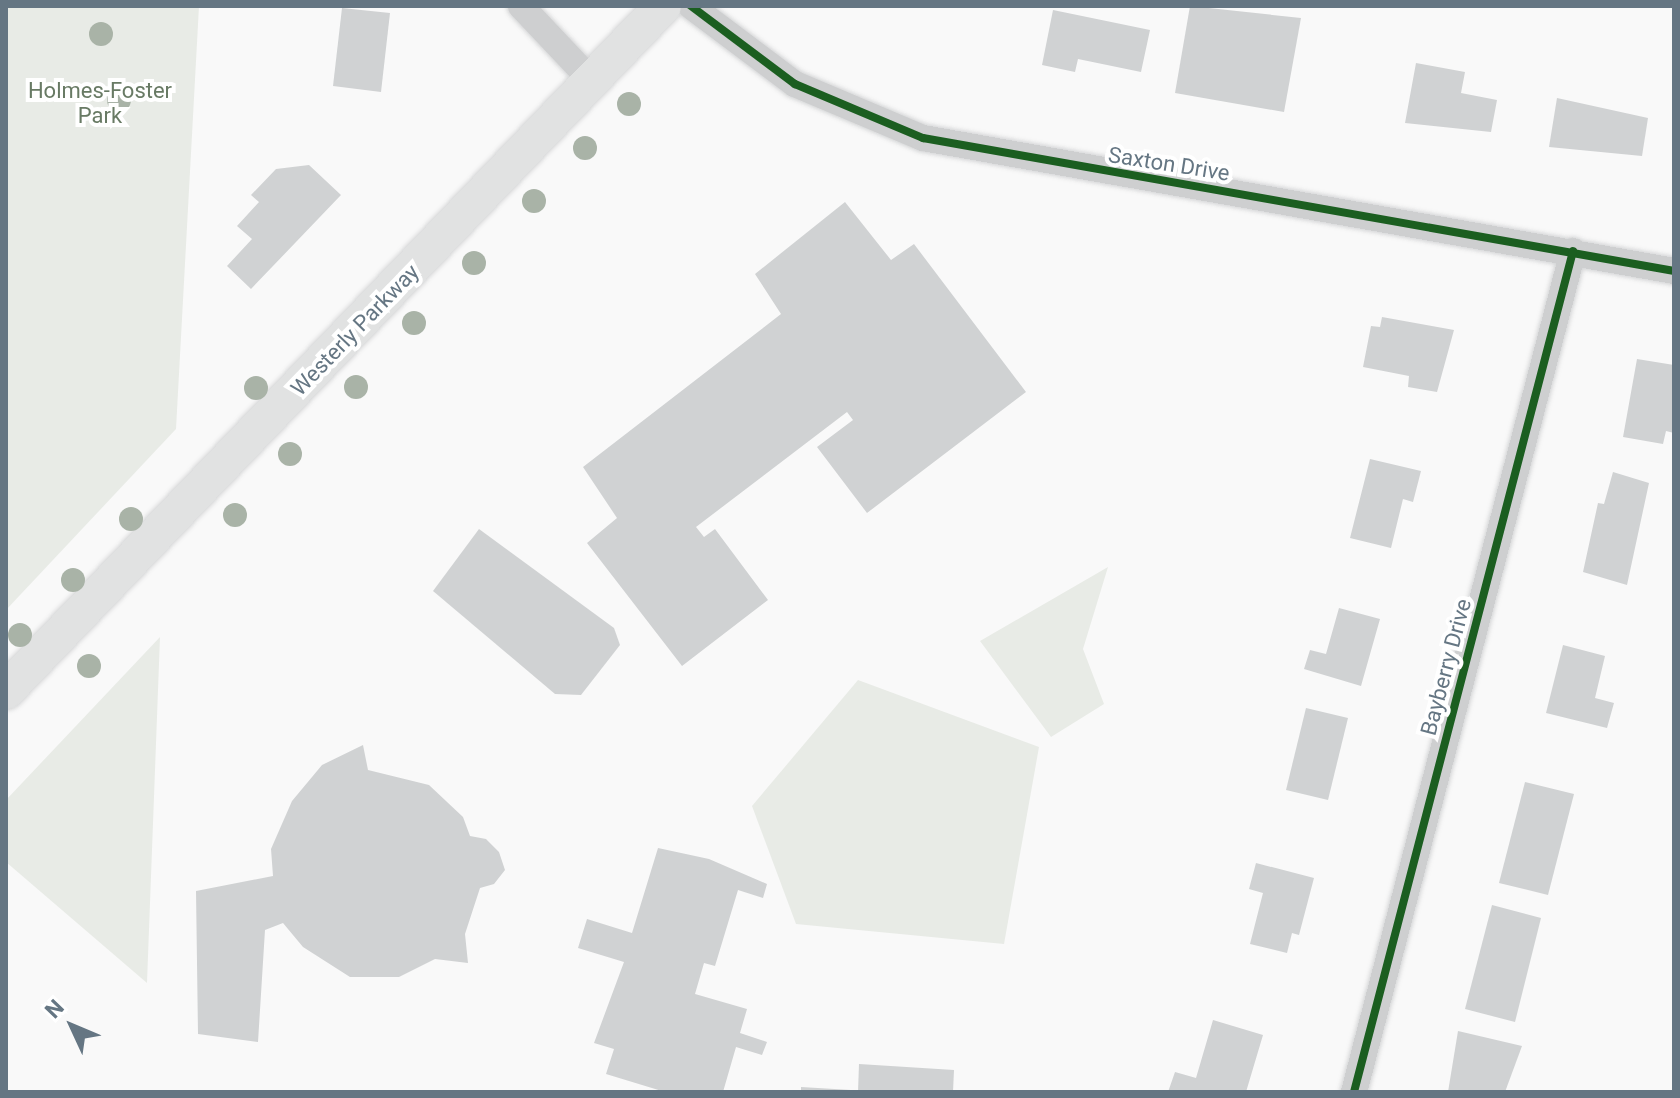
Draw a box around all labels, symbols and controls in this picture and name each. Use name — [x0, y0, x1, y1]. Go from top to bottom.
park label: Holmes-Foster Park — [28, 77, 172, 128]
street label: Saxton Drive — [1106, 141, 1232, 187]
street label: Westerly Parkway — [285, 259, 425, 401]
street label: Bayberry Drive — [1415, 596, 1477, 738]
north arrow — [32, 986, 112, 1066]
text: N — [40, 995, 69, 1023]

